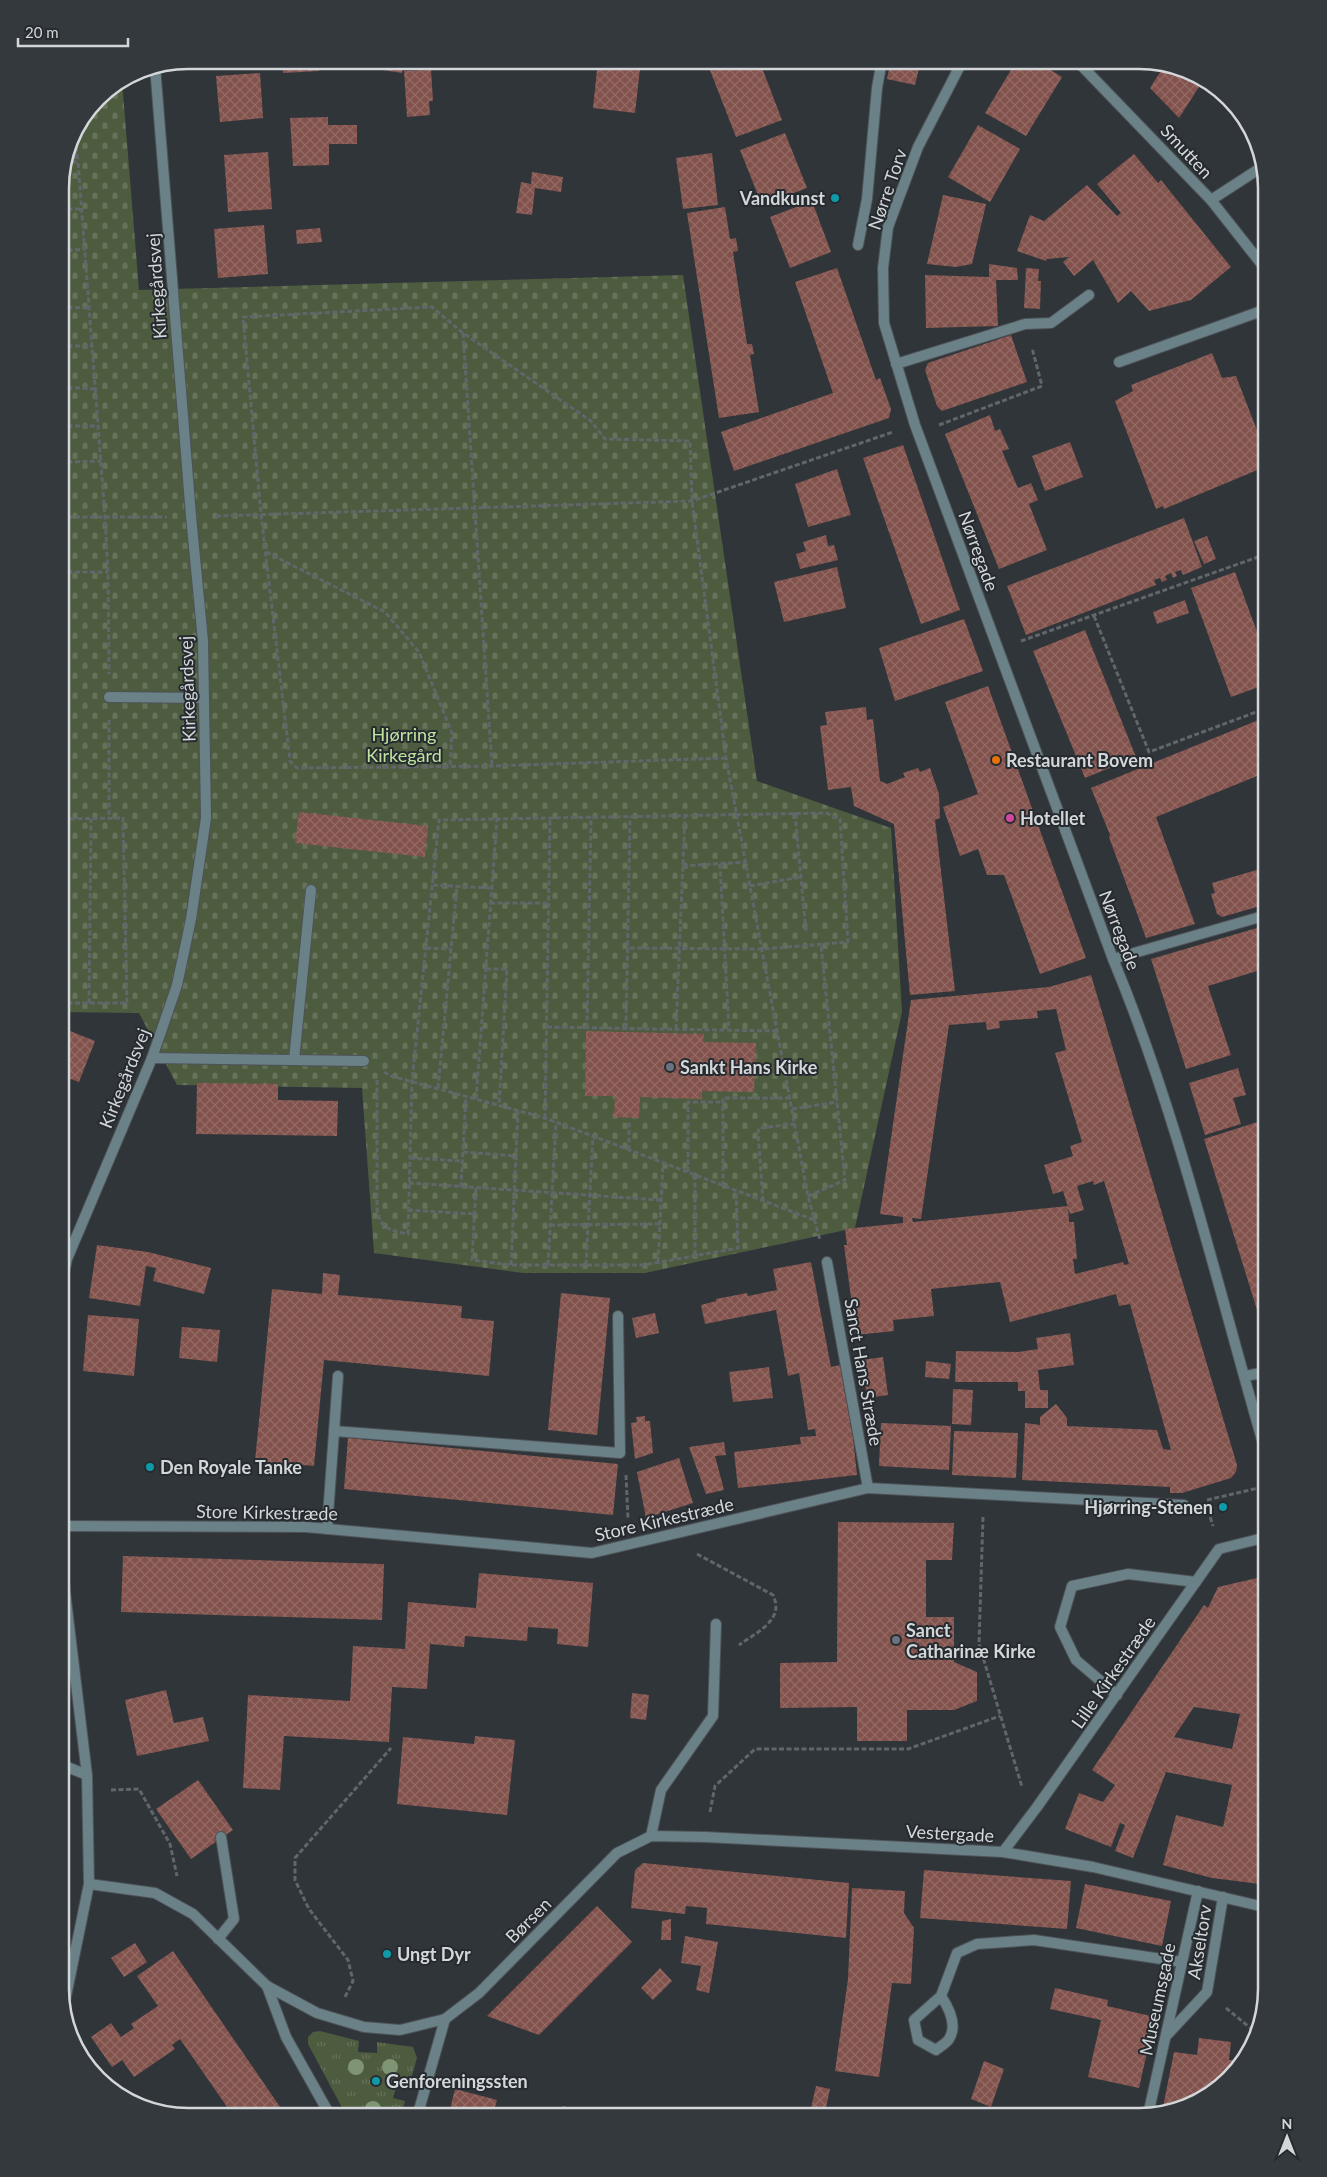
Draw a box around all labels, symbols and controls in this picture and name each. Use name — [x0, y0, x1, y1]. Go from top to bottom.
scale bar — [18, 15, 128, 47]
text: 20 m — [25, 23, 59, 41]
street label: Smutten — [1156, 119, 1218, 183]
street label: Nørre Torv — [863, 145, 911, 233]
place label: Vandkunst — [739, 187, 825, 209]
marker: Vandkunst — [829, 192, 841, 204]
street label: Kirkegårdsvej — [141, 232, 171, 340]
street label: Nørregade — [954, 508, 1004, 594]
street label: Kirkegårdsvej — [174, 636, 200, 742]
park label: Hjørring Kirkegård — [366, 723, 442, 766]
place label: Restaurant Bovem — [1006, 749, 1153, 771]
marker: Restaurant Bovem — [990, 754, 1002, 766]
place label: Hotellet — [1020, 807, 1085, 829]
marker: Hotellet — [1004, 812, 1016, 824]
street label: Nørregade — [1095, 887, 1145, 973]
street label: Kirkegårdsvej — [94, 1025, 154, 1131]
place label: Sankt Hans Kirke — [680, 1056, 818, 1078]
marker: Sankt Hans Kirke — [664, 1061, 676, 1073]
street label: Sanct Hans Stræde — [840, 1296, 888, 1448]
place label: Den Royale Tanke — [160, 1456, 302, 1478]
marker: Den Royale Tanke — [144, 1461, 156, 1473]
street label: Store Kirkestræde — [592, 1492, 736, 1546]
place label: Hjørring-Stenen — [1084, 1496, 1213, 1518]
street label: Store Kirkestræde — [196, 1500, 338, 1524]
marker: Hjørring-Stenen — [1217, 1501, 1229, 1513]
street label: Lille Kirkestræde — [1066, 1612, 1160, 1732]
place label: Sanct Catharinæ Kirke — [906, 1619, 1036, 1662]
marker: Sanct Catharinæ Kirke — [890, 1634, 902, 1646]
street label: Vestergade — [905, 1820, 995, 1846]
street label: Børsen — [501, 1893, 555, 1947]
street label: Akseltorv — [1182, 1902, 1216, 1981]
street label: Museumsgade — [1134, 1941, 1180, 2057]
place label: Ungt Dyr — [397, 1943, 471, 1965]
marker: Ungt Dyr — [381, 1948, 393, 1960]
place label: Genforeningssten — [386, 2070, 528, 2092]
marker: Genforeningssten — [370, 2075, 382, 2087]
north arrow — [1262, 2112, 1312, 2162]
text: N — [1282, 2115, 1292, 2132]

